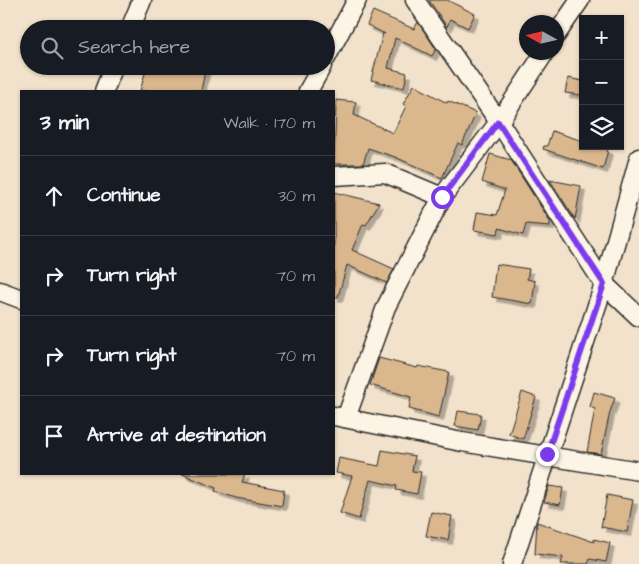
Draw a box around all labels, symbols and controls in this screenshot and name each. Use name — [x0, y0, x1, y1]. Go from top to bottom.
north arrow — [519, 15, 564, 60]
map controls — [579, 15, 624, 150]
button: + — [579, 15, 624, 60]
search box — [20, 20, 335, 75]
icon: search — [38, 34, 66, 62]
text: Search here — [78, 34, 190, 61]
button: − — [579, 60, 624, 105]
button: layers — [579, 105, 624, 150]
text: 3 min — [40, 108, 89, 137]
text: Walk · 170 m — [224, 112, 315, 134]
icon: ahead — [40, 182, 68, 210]
text: Continue — [87, 182, 161, 209]
text: 30 m — [278, 185, 315, 207]
route start — [431, 186, 454, 209]
icon: right — [40, 262, 68, 290]
text: Turn right — [87, 262, 176, 289]
text: 70 m — [276, 265, 315, 287]
icon: right — [40, 342, 68, 370]
text: Turn right — [87, 342, 176, 369]
text: 70 m — [276, 345, 315, 367]
icon: arrive — [40, 422, 68, 450]
text: Arrive at destination — [87, 422, 266, 449]
route end — [536, 443, 559, 466]

